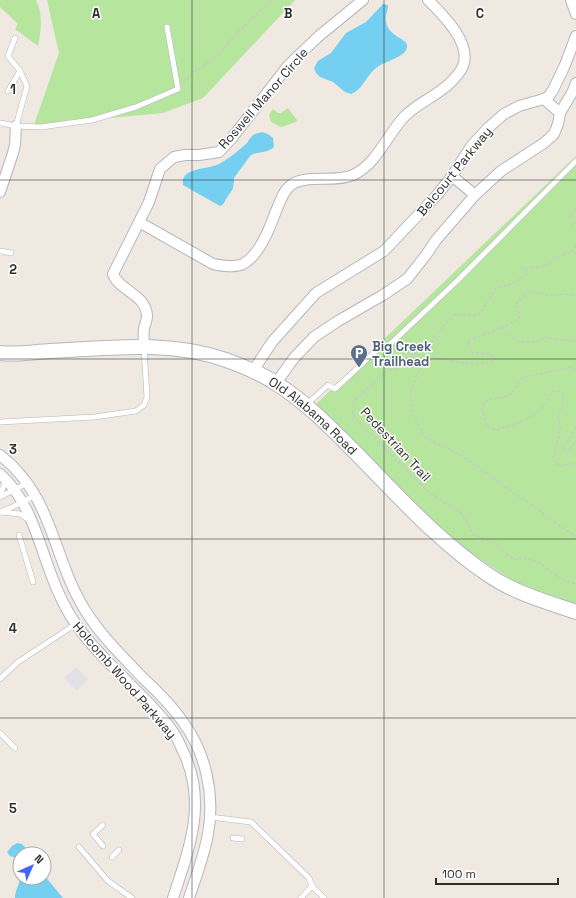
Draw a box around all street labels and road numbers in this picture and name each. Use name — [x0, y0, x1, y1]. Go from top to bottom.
street label: Roswell Manor Circle — [215, 44, 312, 152]
street label: Belcourt Parkway — [413, 123, 496, 219]
street label: Old Alabama Road — [265, 373, 361, 459]
street label: Pedestrian Trail — [357, 404, 435, 485]
street label: Holcomb Wood Parkway — [69, 618, 180, 742]

